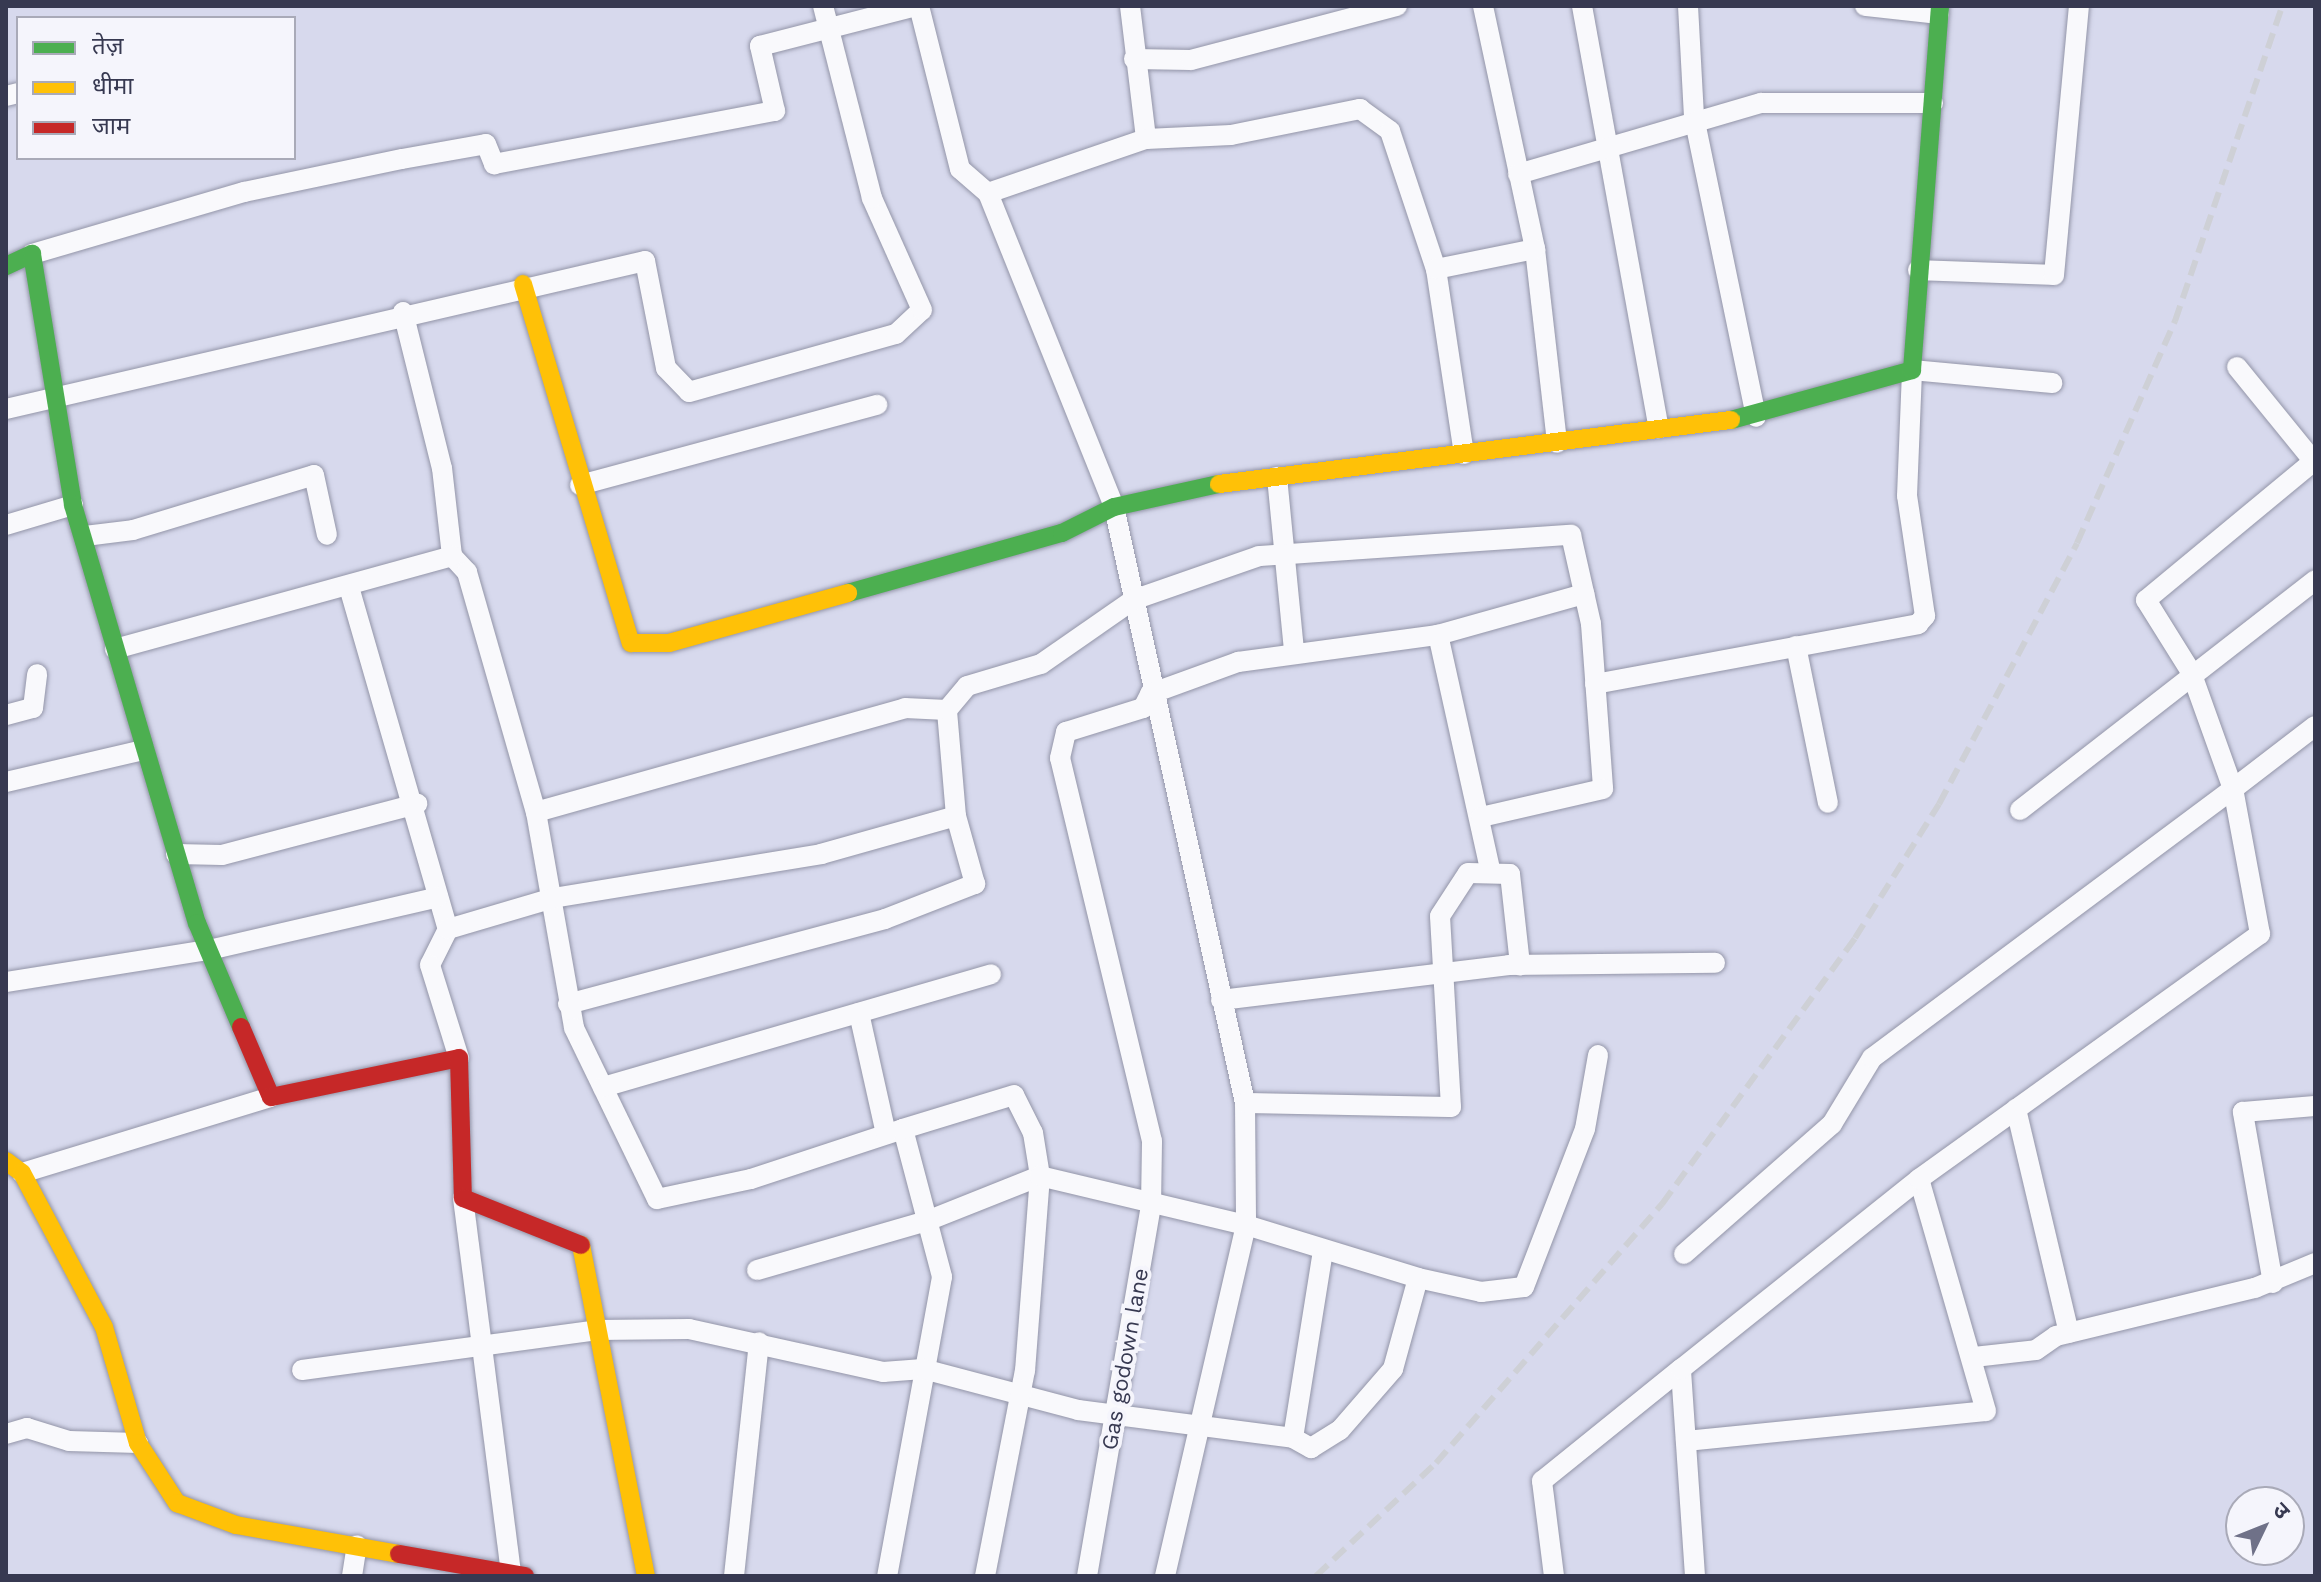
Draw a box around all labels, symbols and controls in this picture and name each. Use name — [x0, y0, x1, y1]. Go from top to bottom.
legend — [16, 16, 296, 160]
text: तेज़ — [92, 32, 124, 60]
text: धीमा — [92, 72, 134, 100]
text: जाम — [92, 112, 130, 140]
street label: Gas godown lane — [1096, 1266, 1154, 1452]
north arrow — [2225, 1486, 2305, 1566]
text: उ — [2268, 1497, 2295, 1524]

